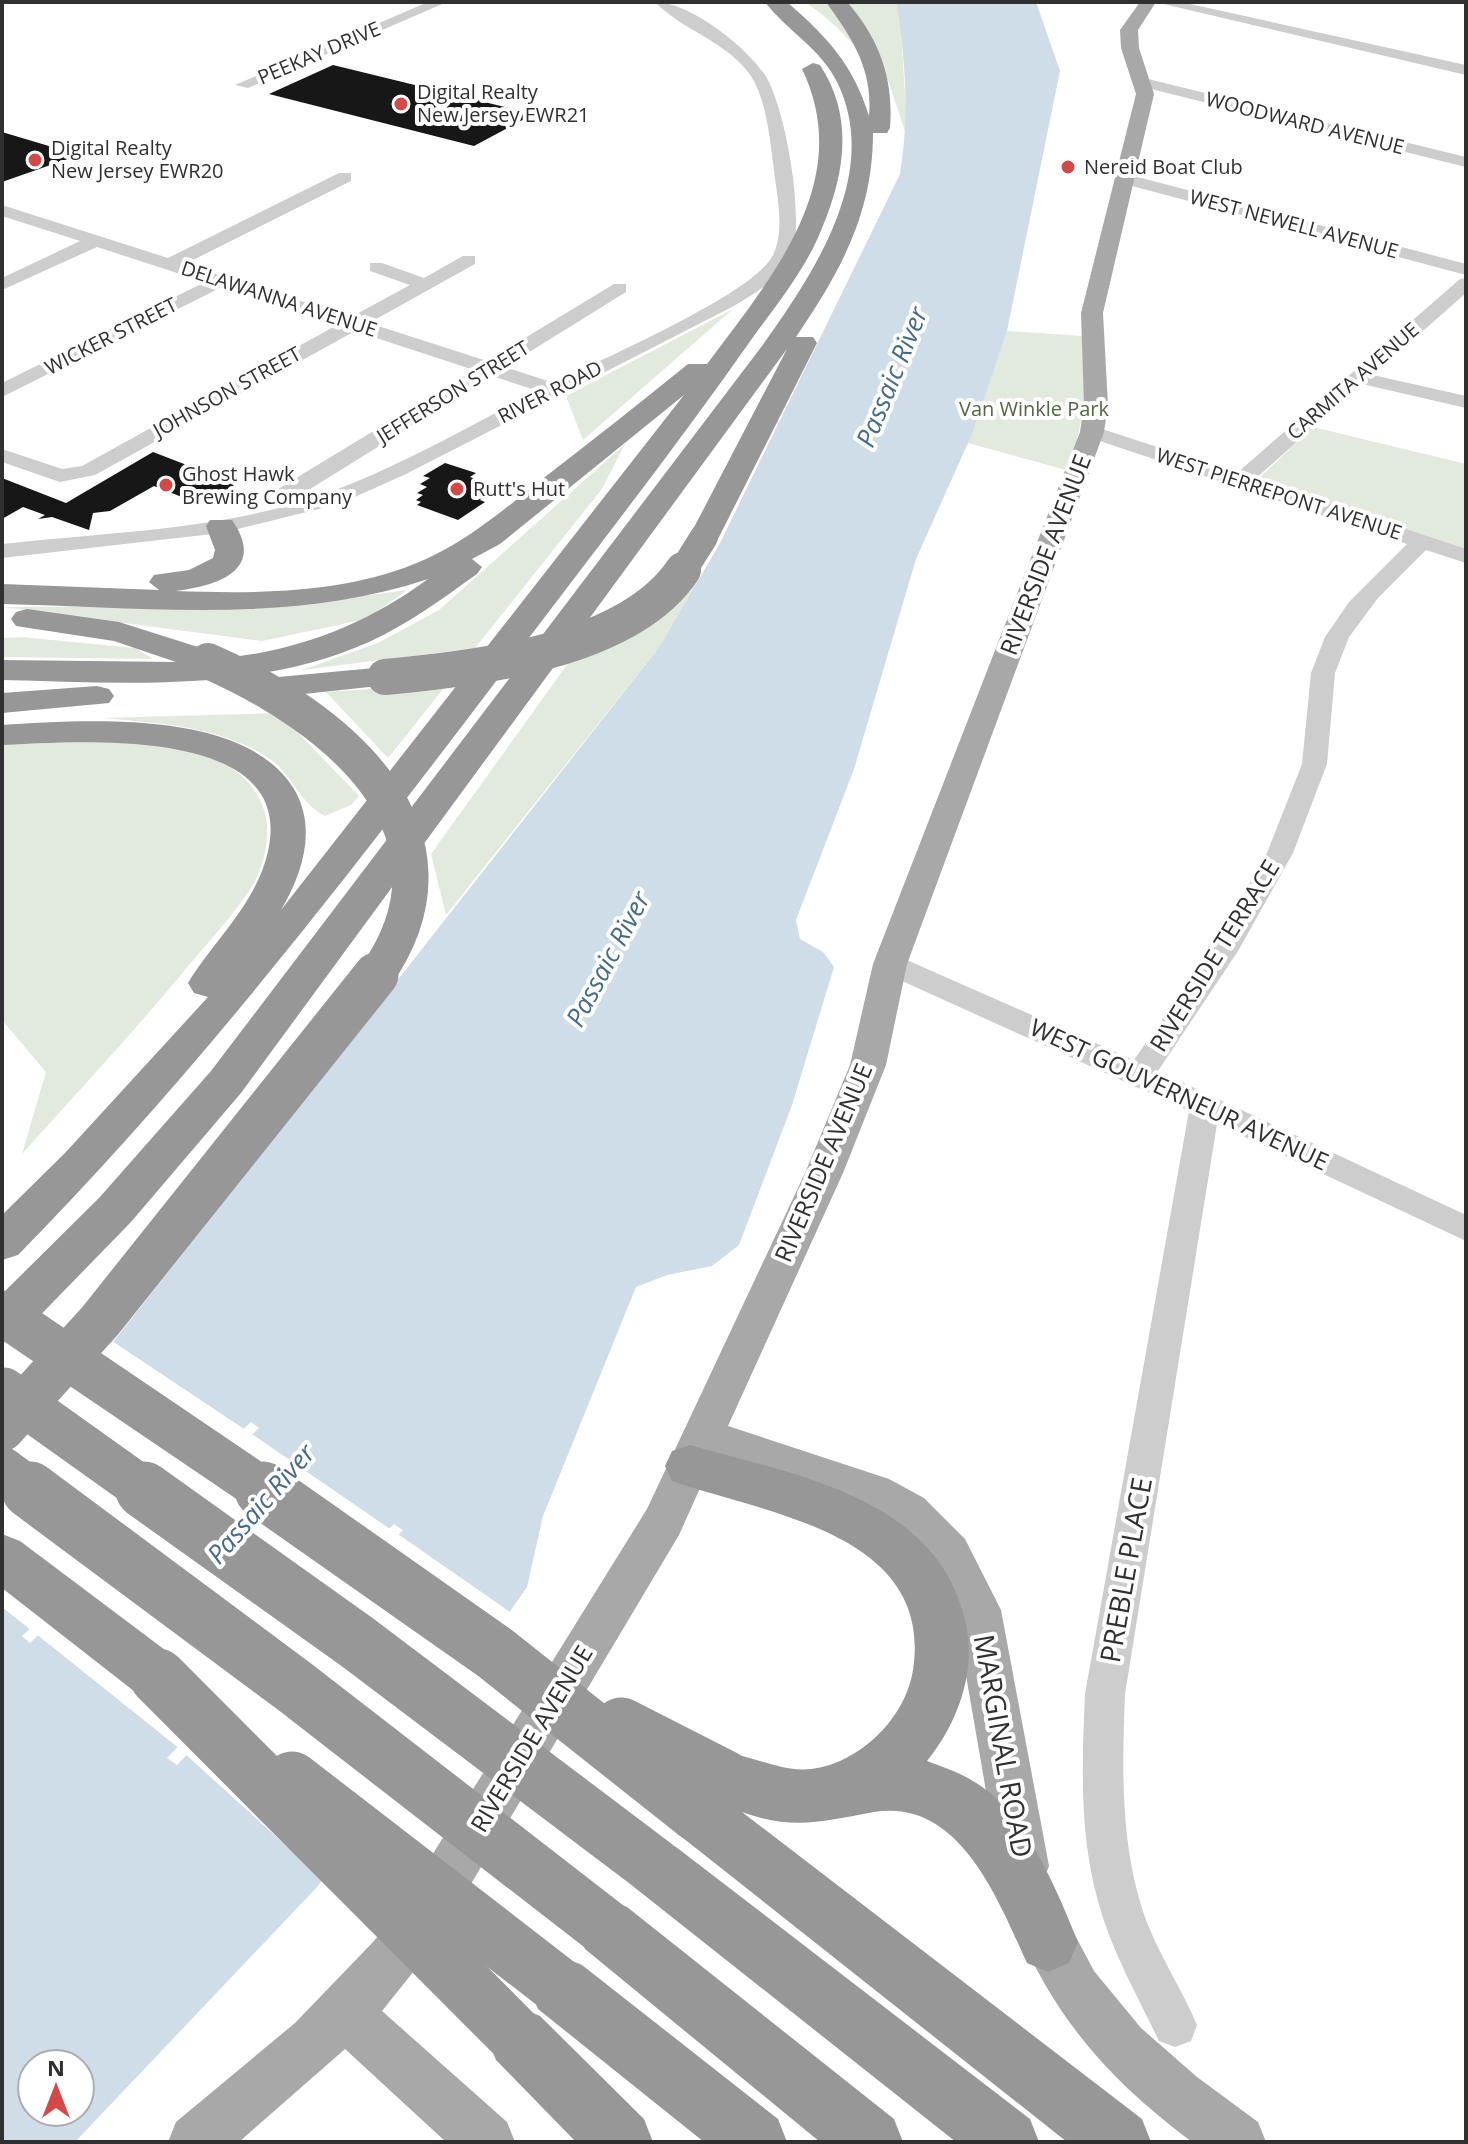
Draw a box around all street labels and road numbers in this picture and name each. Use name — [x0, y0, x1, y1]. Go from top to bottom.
street label: PEEKAY DRIVE — [253, 15, 384, 91]
street label: WOODWARD AVENUE — [1203, 85, 1407, 160]
street label: WEST NEWELL AVENUE — [1187, 183, 1401, 264]
street label: DELAWANNA AVENUE — [178, 254, 380, 343]
street label: WICKER STREET — [40, 291, 182, 381]
street label: CARMITA AVENUE — [1281, 316, 1424, 445]
street label: JEFFERSON STREET — [370, 334, 534, 450]
street label: JOHNSON STREET — [146, 340, 305, 444]
street label: RIVER ROAD — [493, 354, 607, 429]
street label: WEST PIERREPONT AVENUE — [1153, 441, 1405, 546]
street label: RIVERSIDE AVENUE — [991, 449, 1098, 660]
street label: RIVERSIDE TERRACE — [1141, 853, 1286, 1058]
street label: WEST GOUVERNEUR AVENUE — [1025, 1010, 1334, 1177]
street label: RIVERSIDE AVENUE — [766, 1058, 879, 1267]
street label: PREBLE PLACE — [1090, 1474, 1160, 1665]
street label: MARGINAL ROAD — [966, 1631, 1042, 1860]
street label: RIVERSIDE AVENUE — [462, 1639, 600, 1838]

